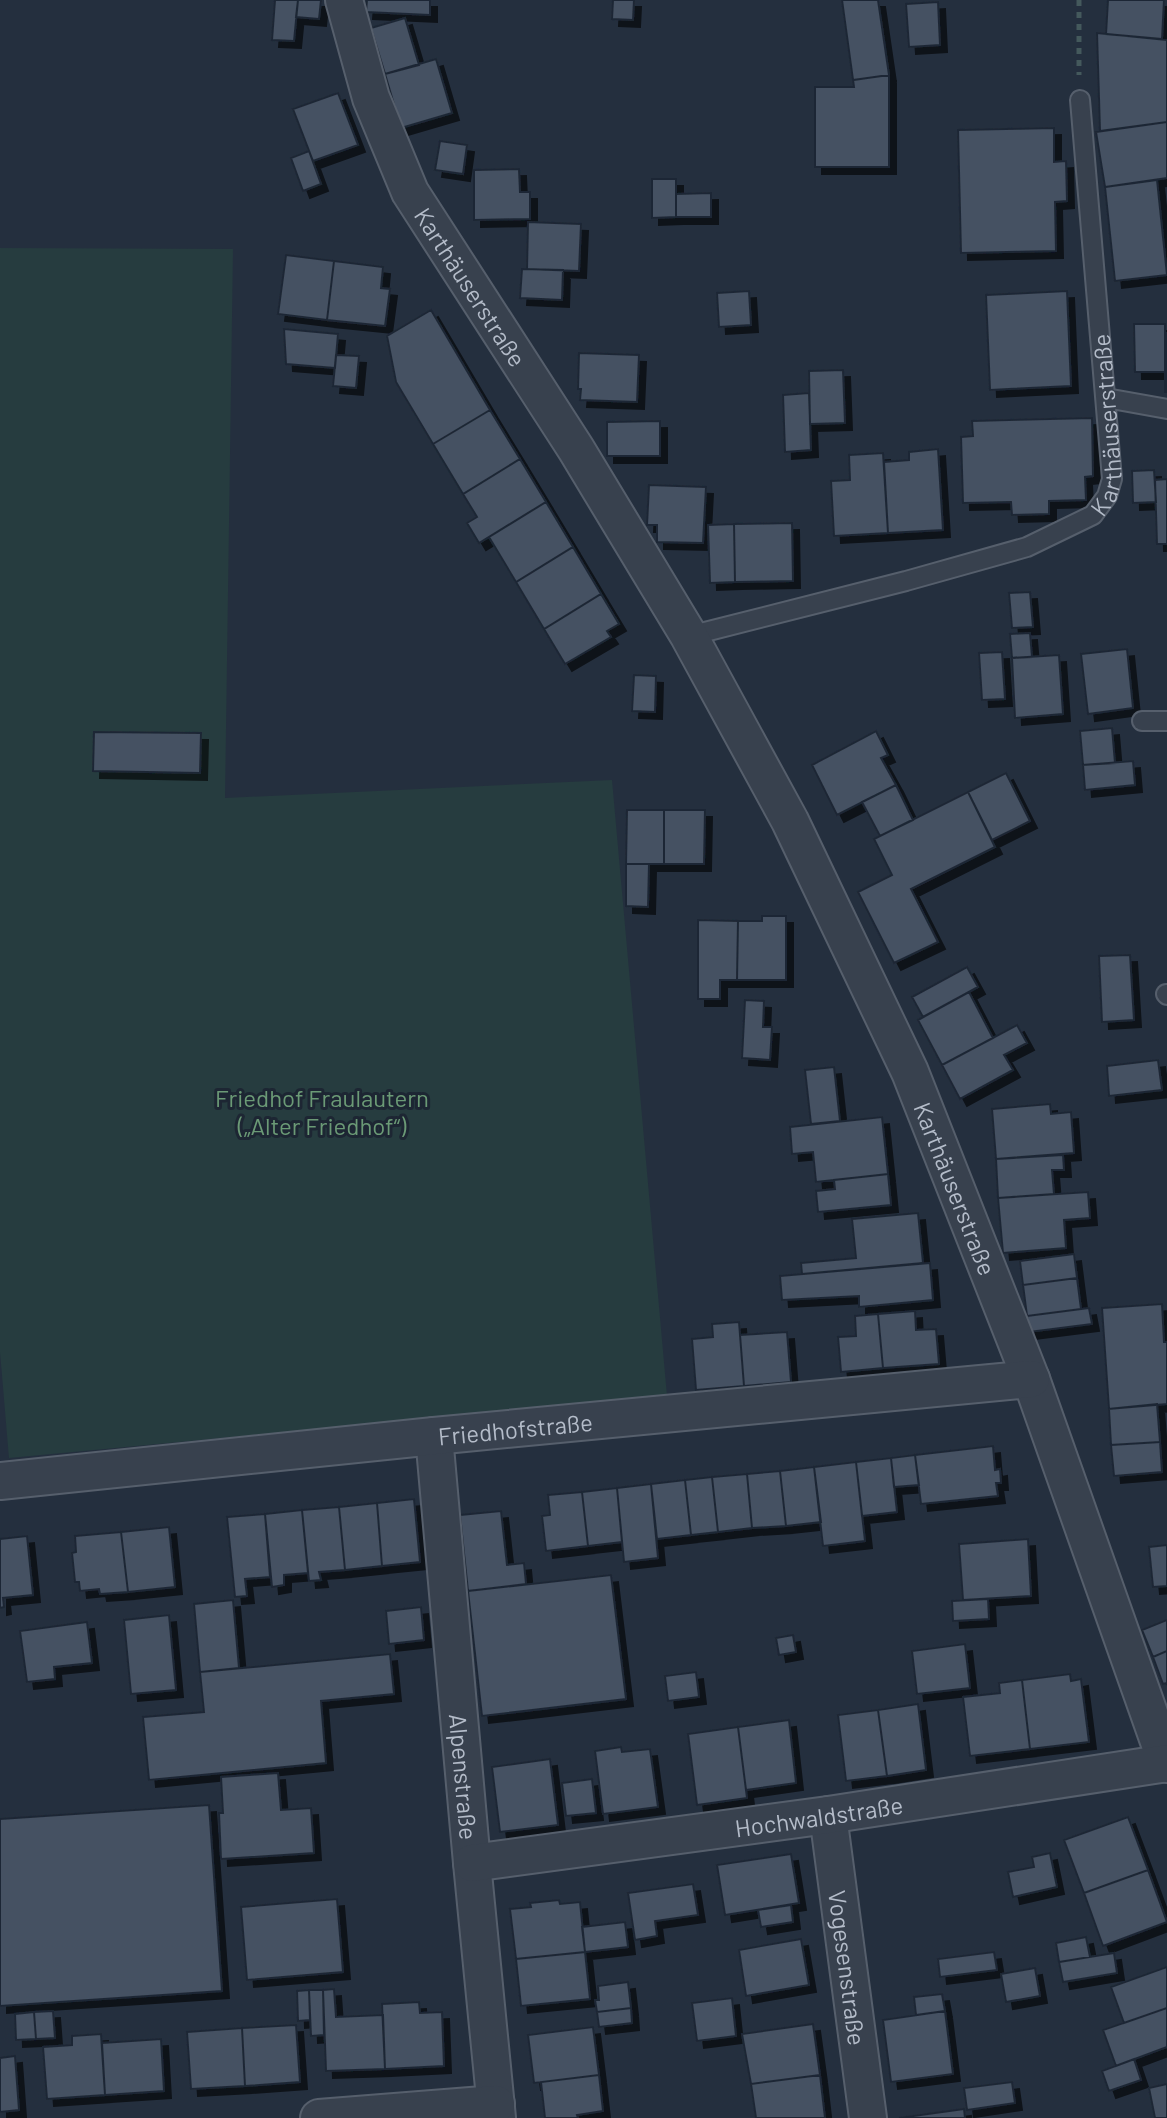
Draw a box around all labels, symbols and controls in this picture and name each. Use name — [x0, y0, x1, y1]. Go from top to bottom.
street label: Karthäuserstraße — [409, 202, 533, 371]
street label: Karthäuserstraße — [1083, 333, 1127, 521]
park label: Friedhof Fraulautern („Alter Friedhof“) — [215, 1083, 429, 1140]
street label: Karthäuserstraße — [909, 1098, 1003, 1279]
street label: Friedhofstraße — [437, 1406, 594, 1450]
street label: Alpenstraße — [444, 1712, 484, 1841]
street label: Hochwaldstraße — [733, 1789, 905, 1842]
street label: Vogesenstraße — [824, 1888, 873, 2047]

